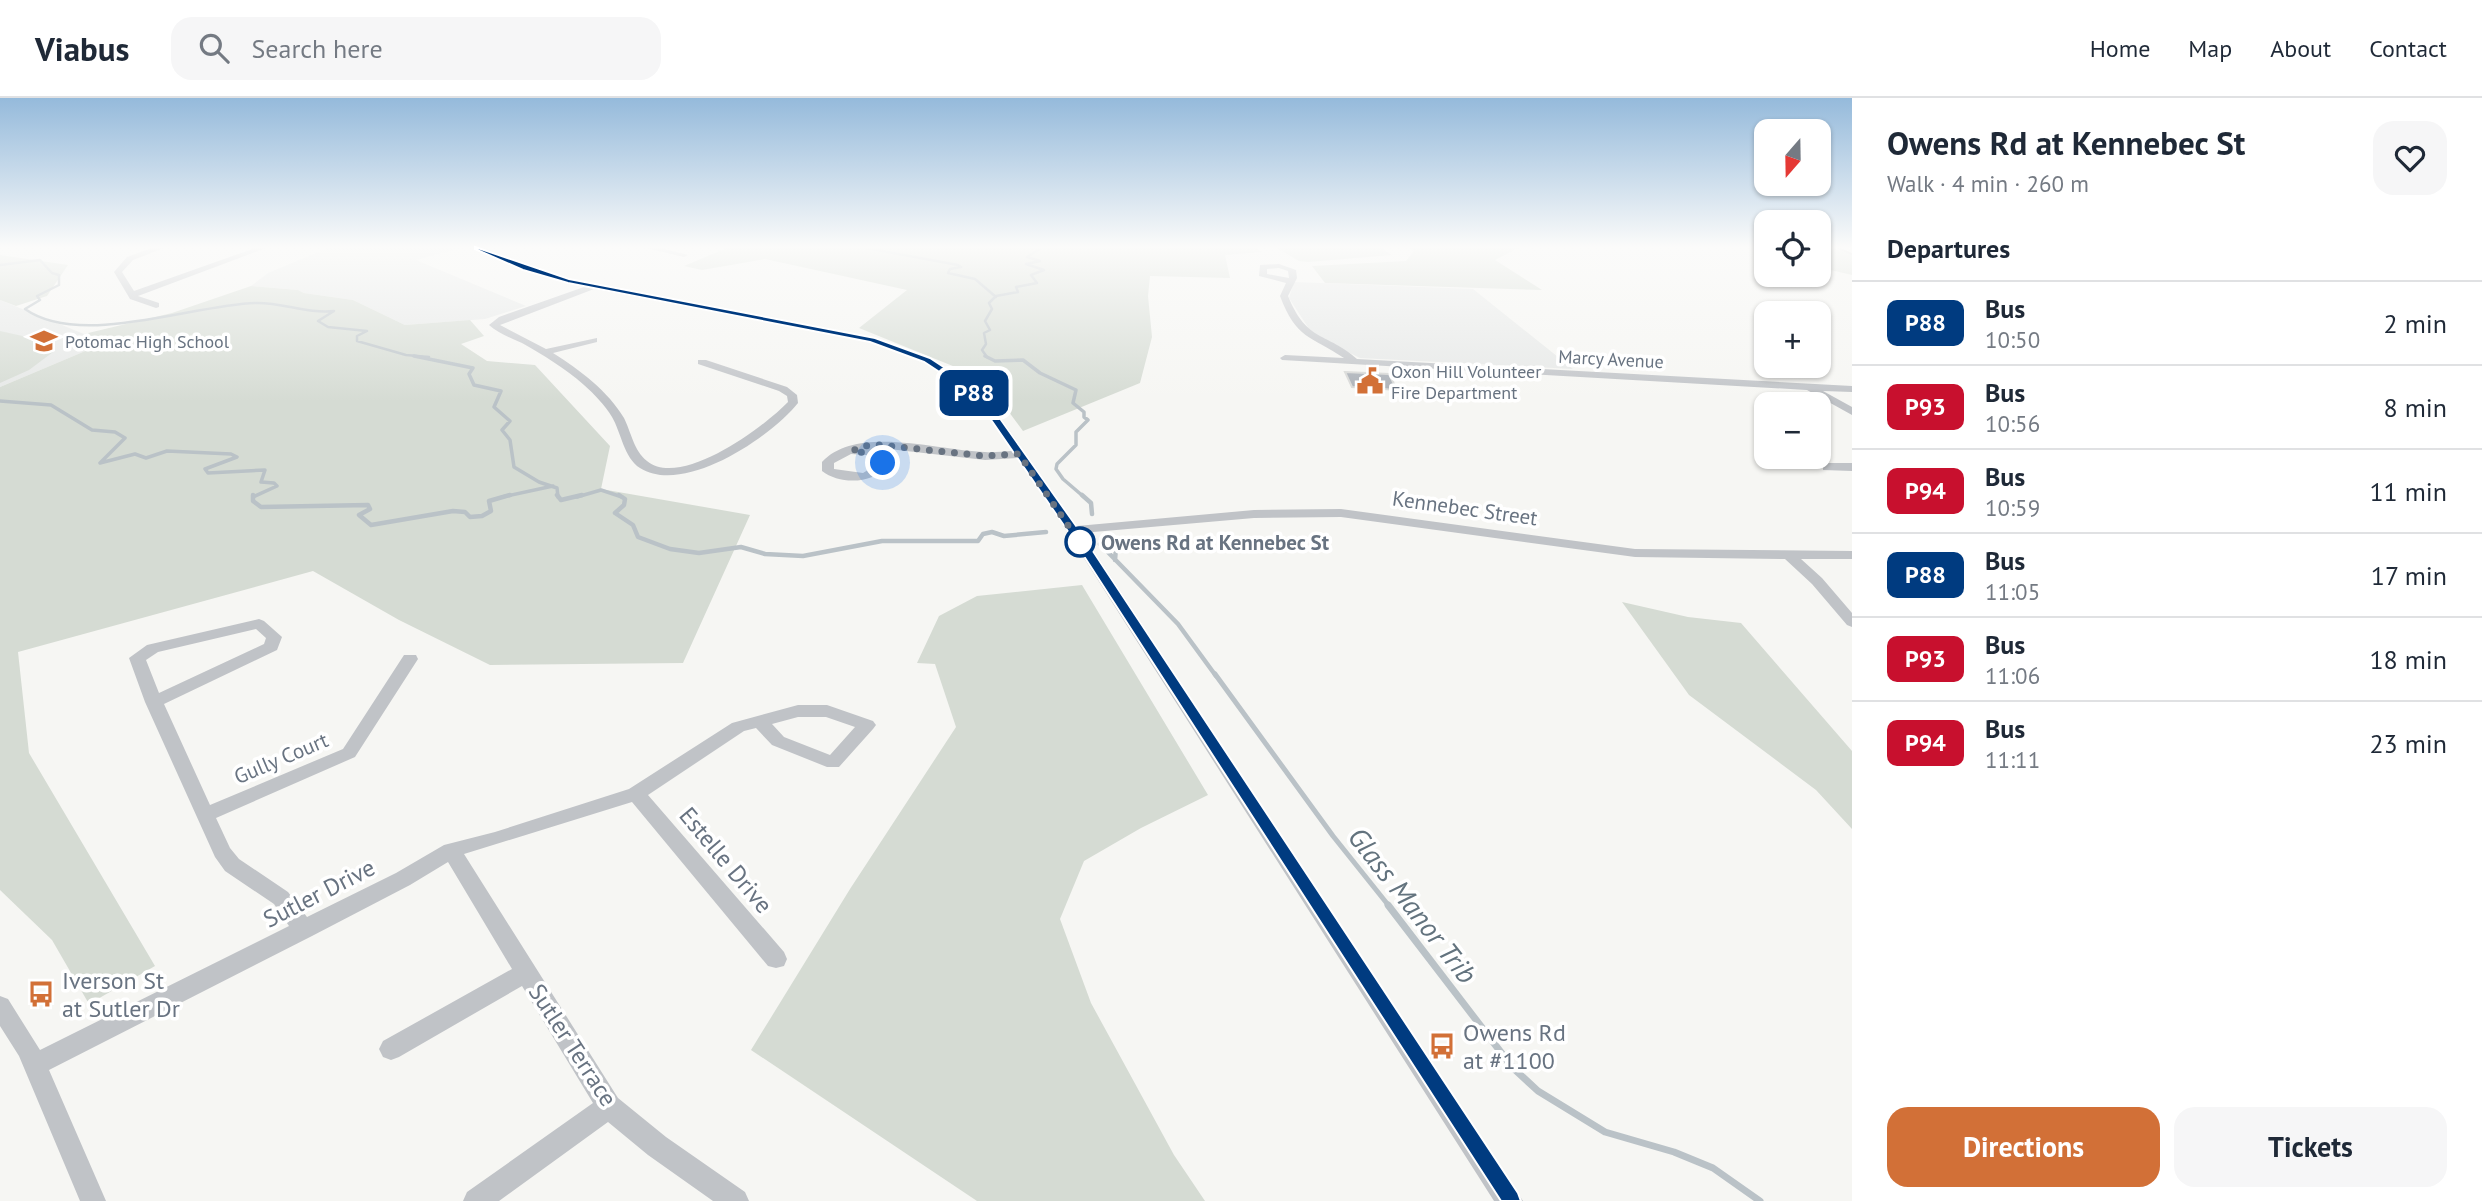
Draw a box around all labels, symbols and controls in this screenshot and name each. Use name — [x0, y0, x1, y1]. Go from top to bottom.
search box — [171, 17, 661, 80]
text: Viabus — [35, 27, 129, 70]
icon: search — [195, 29, 233, 67]
text: Search here — [251, 32, 383, 65]
text: Home — [2090, 33, 2150, 64]
text: Map — [2188, 33, 2232, 64]
text: About — [2270, 33, 2331, 64]
text: Contact — [2369, 33, 2447, 64]
north arrow — [1754, 119, 1830, 196]
map controls — [1754, 119, 1831, 469]
text: Owens Rd at Kennebec St — [1887, 121, 2245, 164]
button: heart — [2373, 121, 2447, 195]
text: Walk · 4 min · 260 m — [1887, 169, 2089, 198]
button: locate — [1754, 210, 1831, 287]
text: Departures — [1887, 232, 2010, 265]
text: Bus — [1985, 292, 2025, 325]
button: + — [1754, 301, 1831, 378]
text: P88 — [1905, 307, 1946, 338]
text: 2 min — [2384, 307, 2447, 340]
text: 10:50 — [1985, 325, 2040, 354]
school or university icon: Potomac High School — [29, 326, 59, 356]
place label: Potomac High School — [65, 330, 230, 353]
street label: Marcy Avenue — [1558, 345, 1664, 373]
place label: Oxon Hill Volunteer Fire Department — [1391, 360, 1541, 404]
public building icon: Oxon Hill Volunteer Fire Department — [1355, 366, 1385, 396]
line badge: P88 — [934, 370, 1014, 416]
text: Bus — [1985, 376, 2025, 409]
text: P88 — [954, 377, 994, 408]
text: P93 — [1905, 391, 1946, 422]
text: 8 min — [2384, 391, 2447, 424]
button: − — [1754, 392, 1831, 469]
text: 10:56 — [1985, 409, 2040, 438]
your location — [865, 445, 900, 480]
text: Bus — [1985, 460, 2025, 493]
text: P94 — [1905, 475, 1946, 506]
text: 11 min — [2369, 475, 2447, 508]
street label: Kennebec Street — [1391, 484, 1539, 532]
text: 10:59 — [1985, 493, 2040, 522]
marker: Owens Rd at Kennebec St — [1065, 527, 1095, 557]
place label: Owens Rd at Kennebec St — [1101, 529, 1330, 556]
text: Bus — [1985, 544, 2025, 577]
text: P88 — [1905, 559, 1946, 590]
text: 17 min — [2371, 559, 2447, 592]
text: 11:05 — [1985, 577, 2040, 606]
text: Bus — [1985, 628, 2025, 661]
text: P93 — [1905, 643, 1946, 674]
text: 18 min — [2369, 643, 2447, 676]
text: 11:06 — [1985, 661, 2040, 690]
text: Bus — [1985, 712, 2025, 745]
street label: Gully Court — [230, 726, 332, 790]
text: P94 — [1905, 727, 1946, 758]
text: 23 min — [2369, 727, 2447, 760]
text: 11:11 — [1985, 745, 2040, 774]
street label: Estelle Drive — [673, 800, 779, 920]
water label: Glass Manor Trib — [1340, 819, 1486, 991]
street label: Sutler Drive — [258, 852, 380, 934]
place label: Iverson St at Sutler Dr — [62, 965, 180, 1024]
street label: Sutler Terrace — [522, 978, 624, 1112]
bus stop icon: Iverson St at Sutler Dr — [26, 979, 56, 1009]
place label: Owens Rd at #1100 — [1463, 1017, 1566, 1076]
bus stop icon: Owens Rd at #1100 — [1427, 1031, 1457, 1061]
button: Directions — [1887, 1107, 2160, 1187]
button: Tickets — [2174, 1107, 2447, 1187]

